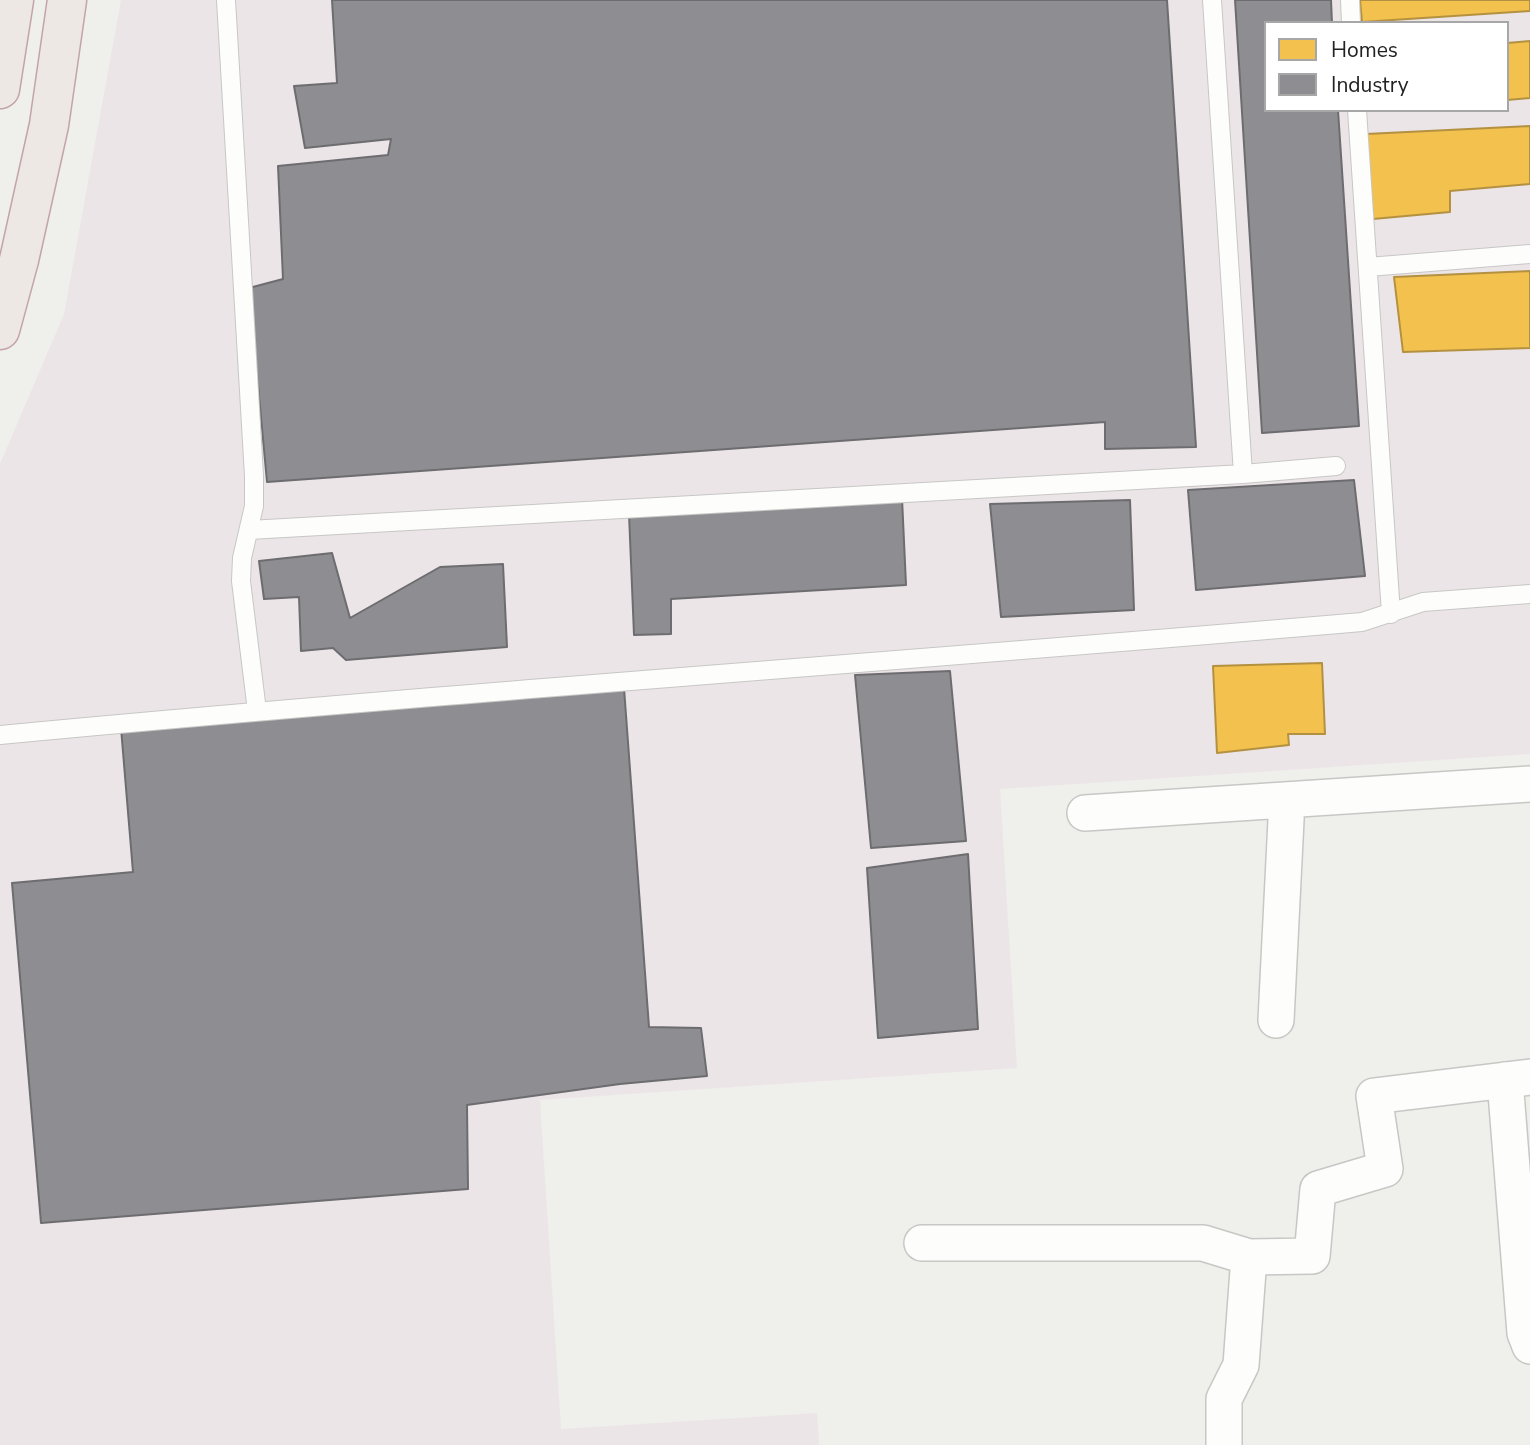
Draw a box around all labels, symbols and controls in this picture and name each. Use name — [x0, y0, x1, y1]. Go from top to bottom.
legend — [1264, 21, 1509, 112]
text: Homes — [1331, 36, 1398, 64]
text: Industry — [1331, 71, 1409, 99]

